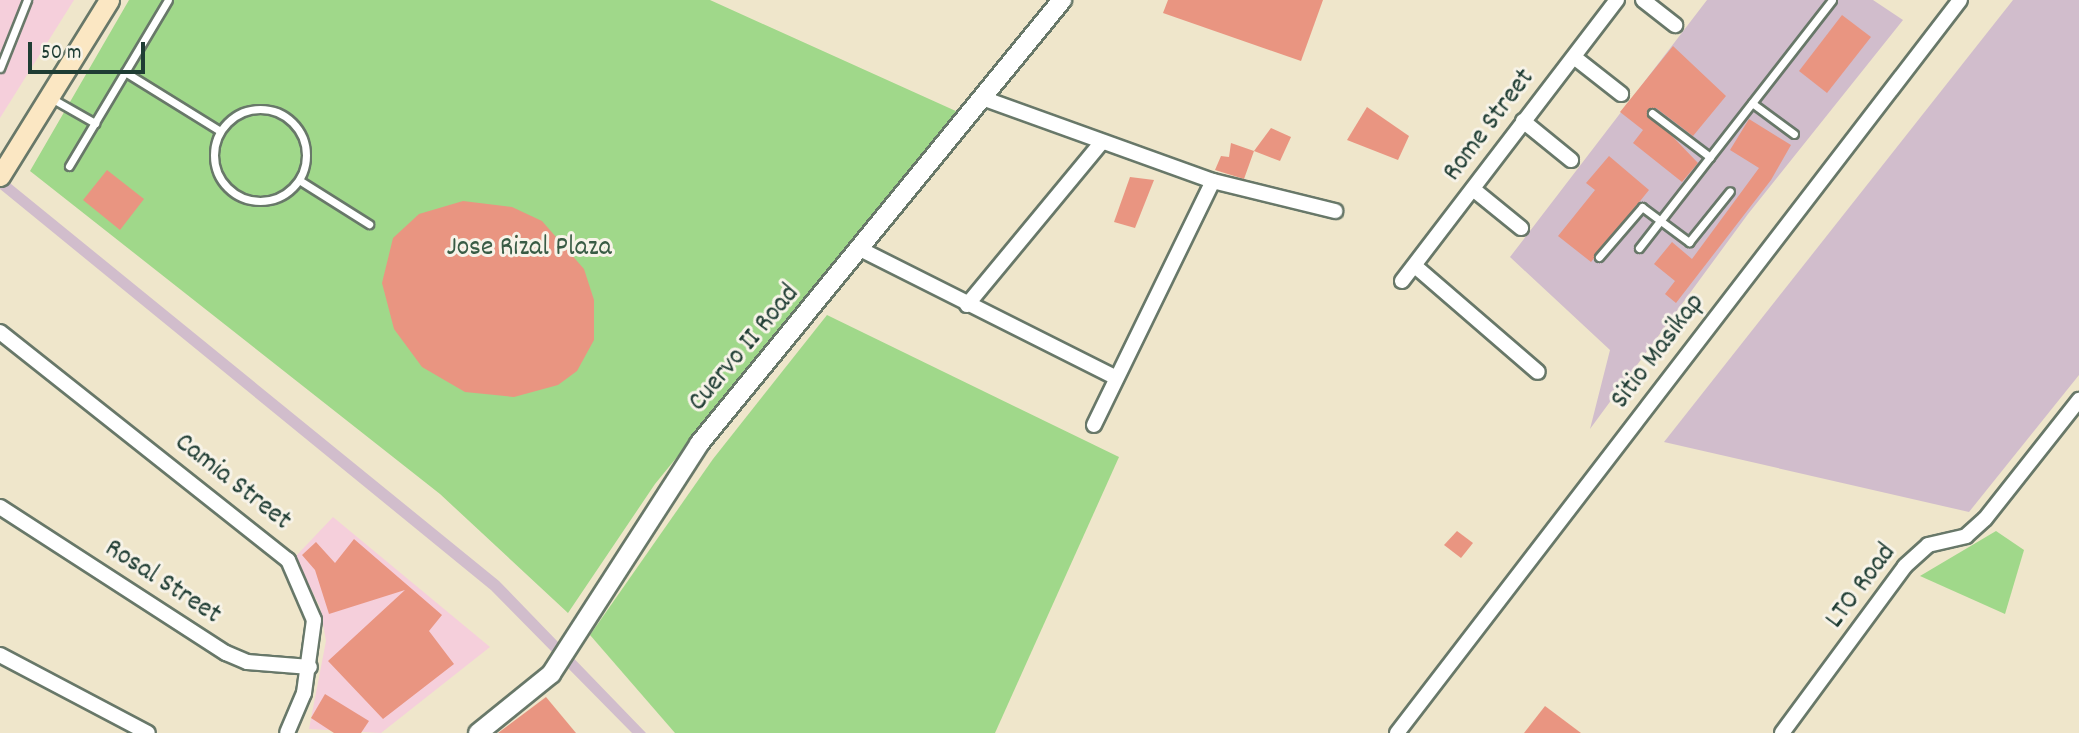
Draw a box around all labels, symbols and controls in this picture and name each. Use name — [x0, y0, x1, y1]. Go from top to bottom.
scale bar — [32, 28, 149, 72]
text: 50 m — [41, 39, 81, 69]
street label: Rome Street — [1437, 63, 1543, 189]
park label: Jose Rizal Plaza — [446, 232, 612, 266]
street label: Cuervo II Road — [682, 279, 808, 419]
street label: Sitio Masikap — [1605, 288, 1713, 416]
street label: Camia Street — [167, 427, 297, 539]
street label: Rosal Street — [97, 533, 227, 633]
street label: LTO Road — [1819, 538, 1905, 636]

